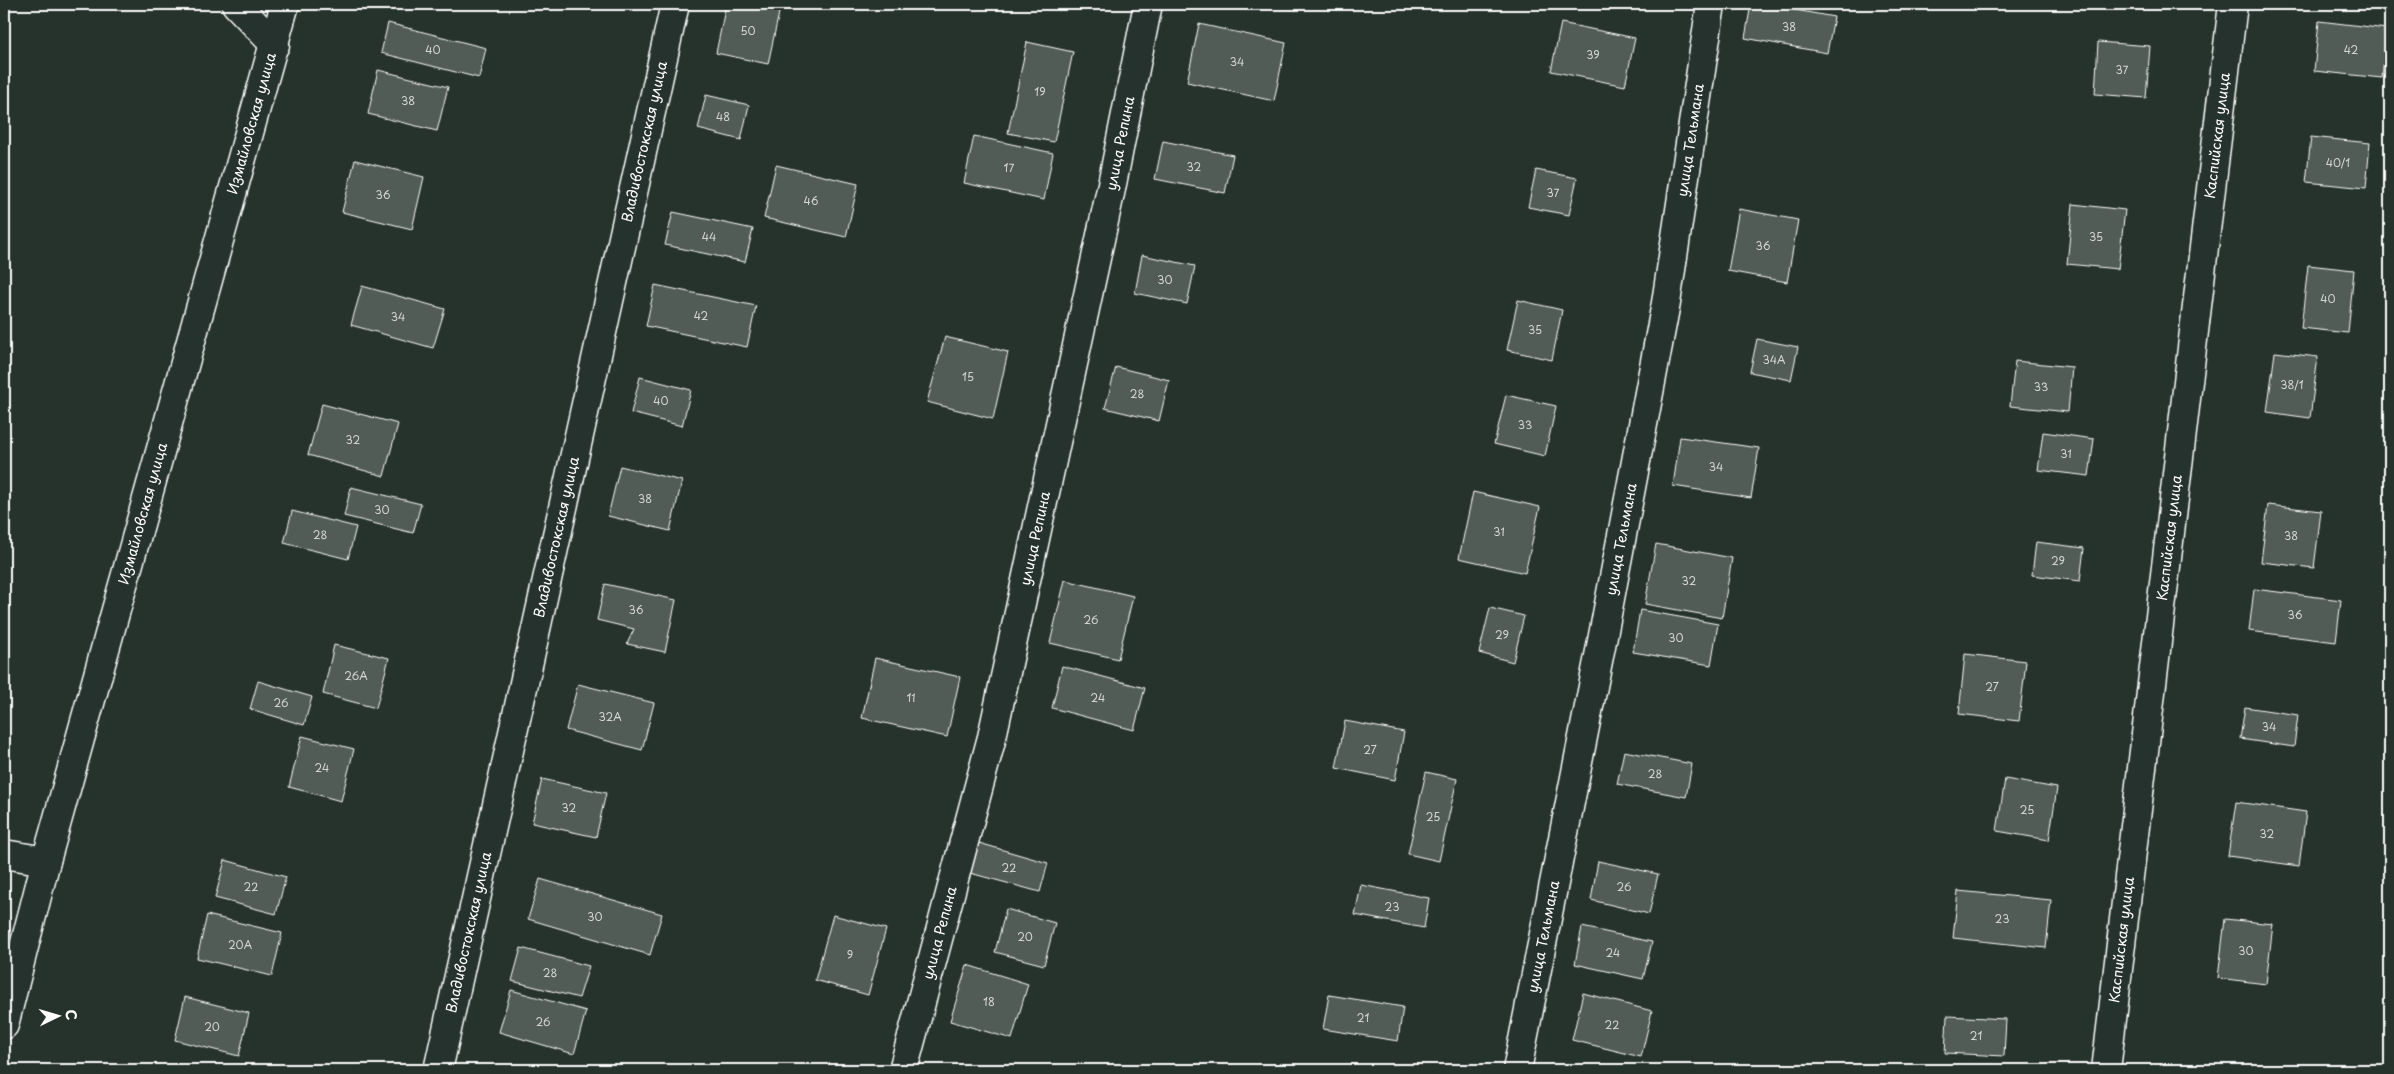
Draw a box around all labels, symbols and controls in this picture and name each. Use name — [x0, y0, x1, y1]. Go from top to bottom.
house number: 38 — [1782, 18, 1796, 35]
house number: 50 — [740, 22, 756, 39]
house number: 40 — [425, 41, 441, 58]
house number: 42 — [2344, 41, 2359, 58]
house number: 39 — [1586, 46, 1600, 63]
street label: Измайловская улица — [221, 50, 281, 197]
house number: 34 — [1230, 53, 1244, 70]
street label: Владивостокская улица — [616, 59, 672, 224]
house number: 37 — [2116, 61, 2129, 78]
street label: Каспийская улица — [2199, 71, 2235, 200]
street label: улица Тельмана — [1671, 82, 1709, 198]
house number: 19 — [1034, 83, 1046, 100]
house number: 38 — [401, 92, 415, 109]
street label: улица Репина — [1100, 94, 1139, 192]
house number: 48 — [716, 108, 730, 125]
house number: 40/1 — [2326, 154, 2350, 171]
house number: 32 — [1187, 158, 1202, 175]
house number: 17 — [1004, 159, 1015, 176]
house number: 37 — [1547, 184, 1560, 201]
house number: 36 — [376, 186, 391, 203]
house number: 46 — [804, 192, 819, 209]
house number: 44 — [702, 228, 716, 245]
house number: 35 — [2089, 228, 2103, 245]
house number: 36 — [1756, 237, 1771, 254]
house number: 30 — [1157, 271, 1173, 288]
house number: 40 — [2320, 290, 2336, 307]
house number: 42 — [694, 307, 709, 324]
house number: 34 — [391, 308, 405, 325]
house number: 35 — [1528, 321, 1542, 338]
house number: 34А — [1763, 351, 1786, 368]
house number: 15 — [962, 368, 974, 385]
house number: 38/1 — [2280, 376, 2304, 393]
house number: 33 — [2034, 378, 2048, 395]
house number: 28 — [1130, 385, 1144, 402]
house number: 40 — [653, 392, 669, 409]
house number: 33 — [1518, 416, 1532, 433]
house number: 32 — [346, 431, 361, 448]
street label: Измайловская улица — [113, 440, 172, 587]
house number: 31 — [2060, 445, 2072, 462]
street label: Владивостокская улица — [528, 454, 584, 619]
house number: 34 — [1709, 458, 1723, 475]
street label: Каспийская улица — [2151, 473, 2187, 602]
street label: улица Тельмана — [1600, 481, 1642, 597]
street label: улица Репина — [1014, 489, 1055, 587]
house number: 38 — [638, 490, 652, 507]
house number: 30 — [374, 501, 390, 518]
house number: 31 — [1493, 523, 1505, 540]
house number: 28 — [313, 526, 327, 543]
house number: 38 — [2284, 527, 2298, 544]
house number: 29 — [2051, 552, 2065, 569]
house number: 32 — [1682, 572, 1697, 589]
house number: 36 — [629, 601, 644, 618]
house number: 36 — [2288, 606, 2303, 623]
house number: 26 — [1083, 611, 1099, 628]
house number: 29 — [1495, 626, 1509, 643]
house number: 30 — [1668, 629, 1684, 646]
house number: 26А — [344, 667, 368, 684]
house number: 27 — [1985, 678, 1999, 695]
house number: 11 — [906, 689, 916, 706]
house number: 24 — [1091, 689, 1105, 706]
house number: 26 — [273, 694, 289, 711]
house number: 32А — [598, 708, 622, 725]
house number: 34 — [2262, 718, 2276, 735]
house number: 27 — [1363, 741, 1377, 758]
house number: 24 — [315, 759, 329, 776]
house number: 28 — [1648, 765, 1662, 782]
house number: 32 — [562, 799, 577, 816]
house number: 25 — [2020, 801, 2034, 818]
house number: 25 — [1426, 808, 1440, 825]
house number: 32 — [2260, 825, 2275, 842]
street label: Владивостокская улица — [440, 849, 496, 1015]
house number: 22 — [1002, 859, 1016, 876]
street label: Каспийская улица — [2103, 876, 2139, 1004]
house number: 22 — [244, 878, 258, 895]
street label: улица Тельмана — [1522, 878, 1564, 994]
house number: 26 — [1616, 878, 1632, 895]
street label: улица Репина — [917, 884, 962, 982]
house number: 23 — [1385, 898, 1399, 915]
house number: 30 — [587, 908, 603, 925]
house number: 23 — [1995, 910, 2009, 927]
house number: 20 — [1017, 928, 1033, 945]
house number: 20А — [228, 936, 253, 953]
house number: 30 — [2238, 942, 2254, 959]
house number: 24 — [1606, 944, 1620, 961]
house number: 9 — [847, 946, 853, 963]
house number: 28 — [543, 964, 557, 981]
north arrow — [32, 992, 82, 1042]
house number: 18 — [983, 993, 995, 1010]
text: С — [61, 1009, 82, 1021]
house number: 21 — [1357, 1009, 1369, 1026]
house number: 26 — [535, 1013, 551, 1030]
house number: 22 — [1605, 1016, 1619, 1033]
house number: 20 — [204, 1018, 220, 1035]
house number: 21 — [1970, 1027, 1982, 1044]

